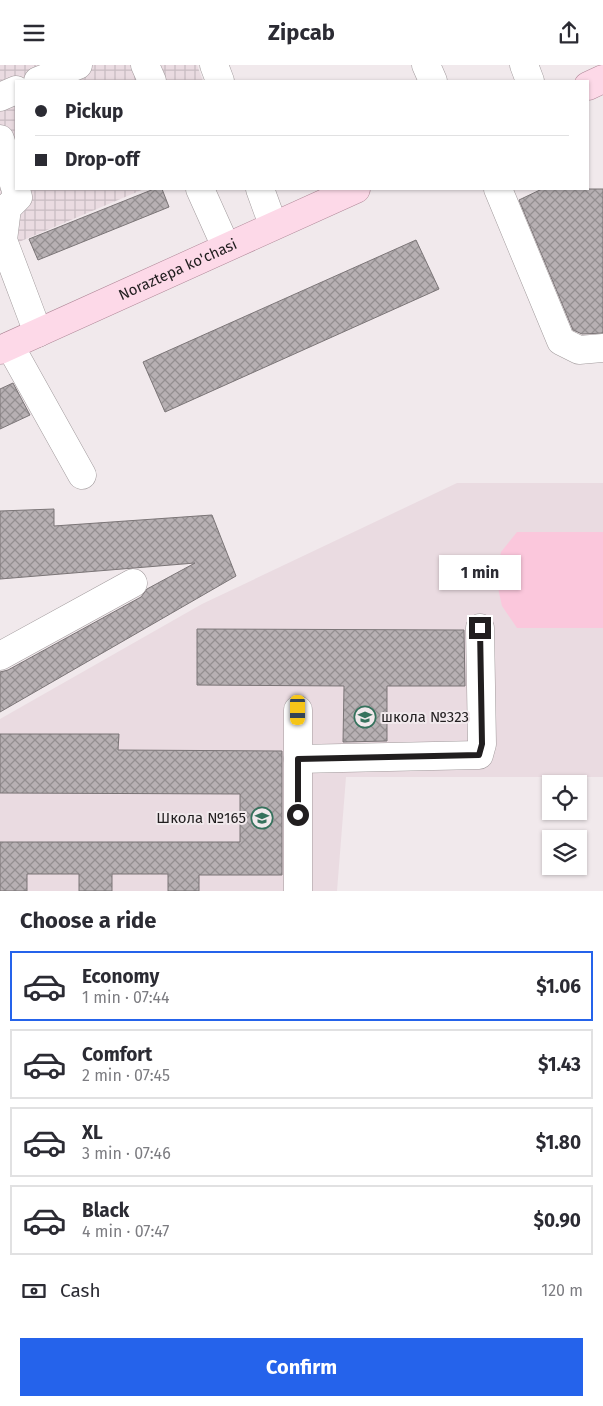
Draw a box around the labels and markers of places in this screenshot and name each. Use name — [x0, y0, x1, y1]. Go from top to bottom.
school or university icon: школа №323 — [353, 705, 377, 729]
place label: школа №323 — [381, 708, 469, 726]
school or university icon: Школа №165 — [250, 806, 274, 830]
place label: Школа №165 — [156, 809, 246, 827]

